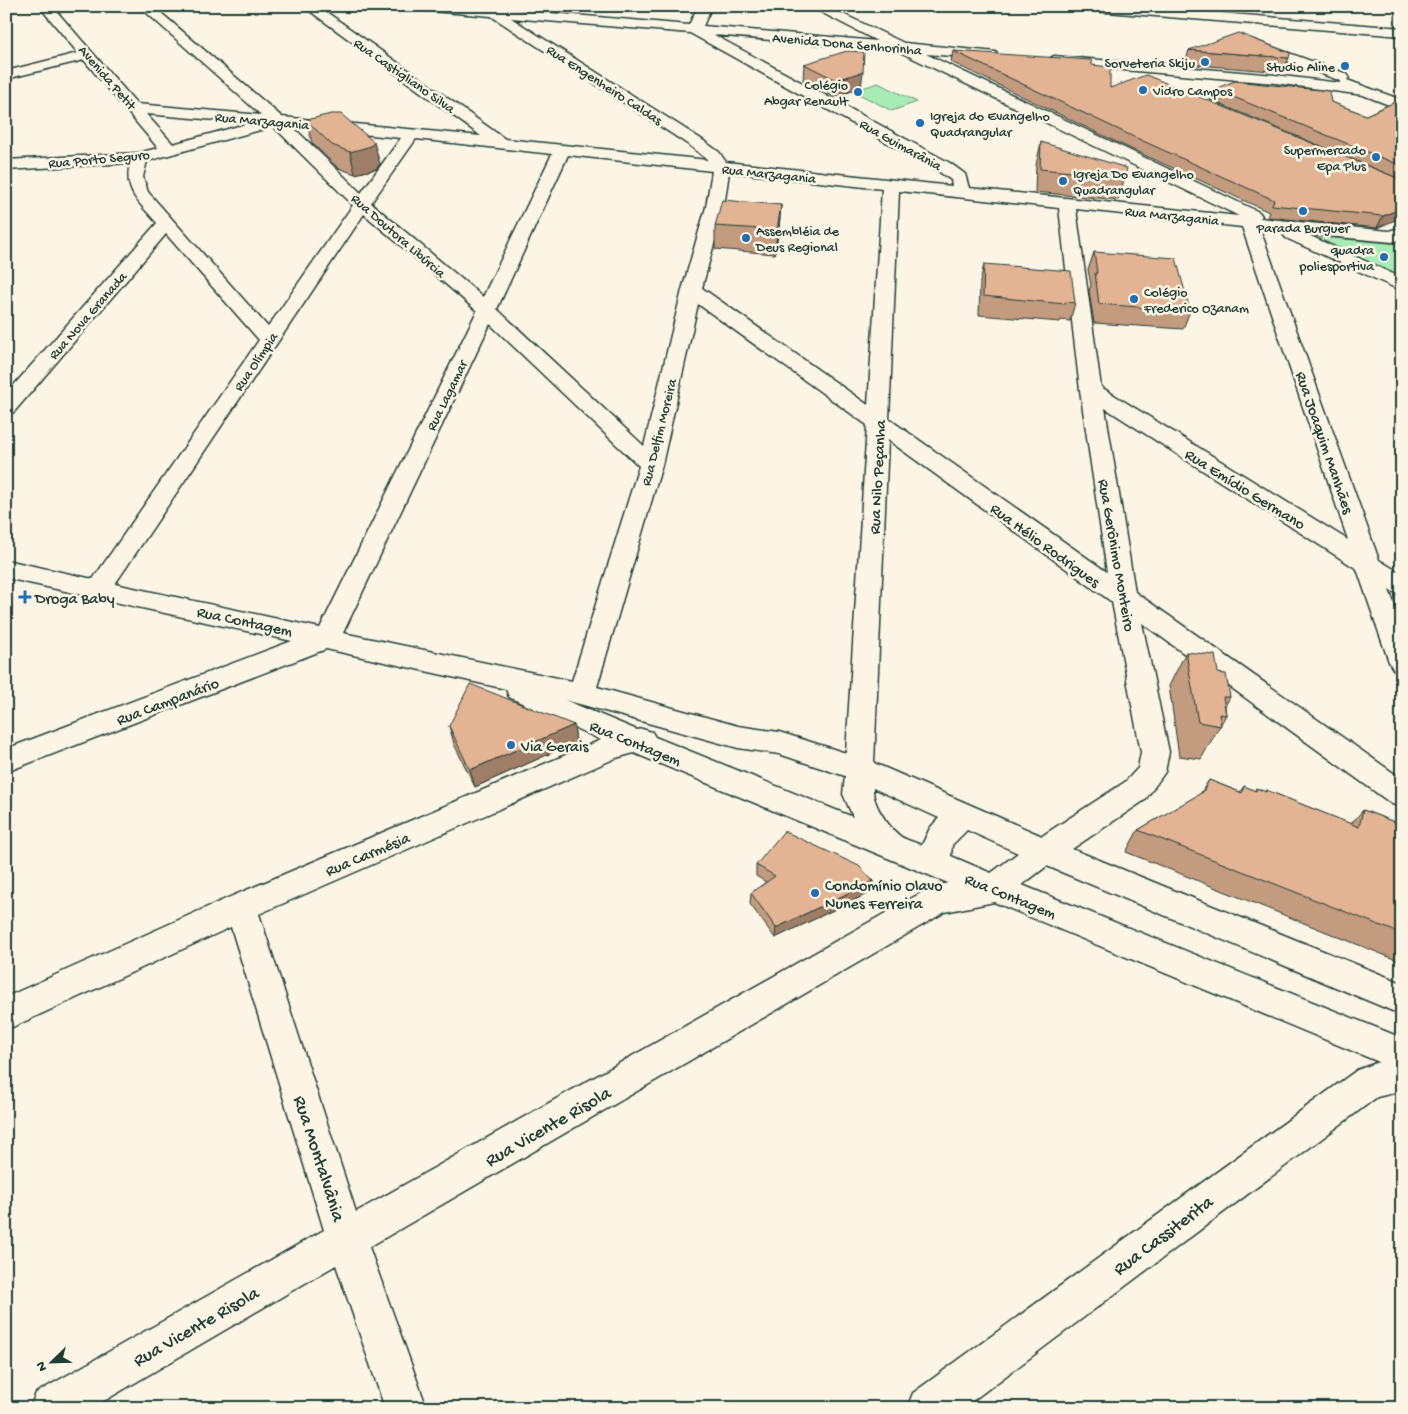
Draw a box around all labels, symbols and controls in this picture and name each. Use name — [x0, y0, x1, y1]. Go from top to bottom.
street label: Avenida Dona Senhorinha — [771, 30, 923, 61]
street label: Rua Castigliano Silva — [350, 36, 459, 119]
street label: Rua Engenheiro Caldas — [542, 42, 666, 130]
street label: Avenida Petit — [73, 43, 140, 115]
place label: Sorveteria Skiju — [1104, 56, 1195, 73]
marker: Sorveteria Skiju — [1199, 56, 1211, 68]
place label: Studio Aline — [1266, 60, 1336, 77]
marker: Studio Aline — [1339, 60, 1351, 72]
place label: Colégio Abgar Renault — [764, 78, 849, 111]
marker: Vidro Campos — [1137, 84, 1149, 96]
place label: Vidro Campos — [1152, 84, 1233, 101]
marker: Colégio Abgar Renault — [852, 86, 864, 98]
place label: Igreja do Evangelho Quadrangular — [930, 109, 1050, 142]
street label: Rua Marzagania — [214, 110, 311, 135]
street label: Rua Guimarânia — [856, 117, 945, 176]
marker: Igreja do Evangelho Quadrangular — [914, 117, 926, 129]
place label: Supermercado Epa Plus — [1284, 143, 1367, 176]
street label: Rua Porto Seguro — [48, 148, 151, 173]
marker: Supermercado Epa Plus — [1370, 151, 1382, 163]
street label: Rua Marzagania — [721, 162, 818, 189]
place label: Igreja Do Evangelho Quadrangular — [1073, 167, 1194, 200]
marker: Igreja Do Evangelho Quadrangular — [1057, 175, 1069, 187]
street label: Rua Doutora Libúrcia — [347, 191, 449, 283]
street label: Rua Marzagania — [1124, 204, 1221, 231]
marker: Parada Burguer — [1297, 205, 1309, 217]
place label: Parada Burguer — [1256, 221, 1350, 238]
place label: Assembléia de Deus Regional — [755, 224, 840, 257]
marker: Assembléia de Deus Regional — [740, 232, 752, 244]
place label: quadra poliesportiva — [1299, 243, 1375, 276]
marker: quadra poliesportiva — [1378, 251, 1390, 263]
street label: Rua Nova Granada — [46, 268, 132, 364]
place label: Colégio Frederico Ozanam — [1143, 285, 1249, 318]
marker: Colégio Frederico Ozanam — [1128, 293, 1140, 305]
street label: Rua Olímpia — [231, 329, 284, 395]
street label: Rua Lagamar — [424, 357, 473, 434]
street label: Rua Joaquim Manhães — [1289, 370, 1356, 518]
street label: Rua Delfim Moreira — [639, 376, 682, 488]
street label: Rua Nilo Peçanha — [867, 418, 892, 535]
street label: Rua Emídio Germano — [1180, 446, 1308, 536]
street label: Rua Gerônimo Monteiro — [1092, 478, 1137, 633]
street label: Rua Hélio Rodrigues — [985, 501, 1103, 594]
marker: Droga Baby — [19, 591, 31, 603]
place label: Droga Baby — [34, 591, 115, 610]
street label: Rua Contagem — [195, 604, 294, 643]
street label: Rua Campanário — [114, 675, 222, 732]
street label: Rua Contagem — [586, 718, 684, 773]
marker: Via Gerais — [505, 739, 517, 751]
place label: Via Gerais — [520, 739, 589, 758]
street label: Rua Carmésia — [323, 830, 414, 882]
street label: Rua Contagem — [961, 871, 1059, 926]
place label: Condomínio Olavo Nunes Ferreira — [825, 878, 943, 915]
marker: Condomínio Olavo Nunes Ferreira — [809, 887, 821, 899]
street label: Rua Vicente Risola — [482, 1082, 617, 1173]
street label: Rua Montalvânia — [286, 1093, 349, 1226]
street label: Rua Cassiterita — [1109, 1191, 1220, 1282]
street label: Rua Vicente Risola — [130, 1282, 265, 1373]
north arrow — [28, 1336, 78, 1386]
text: N — [33, 1359, 52, 1374]

